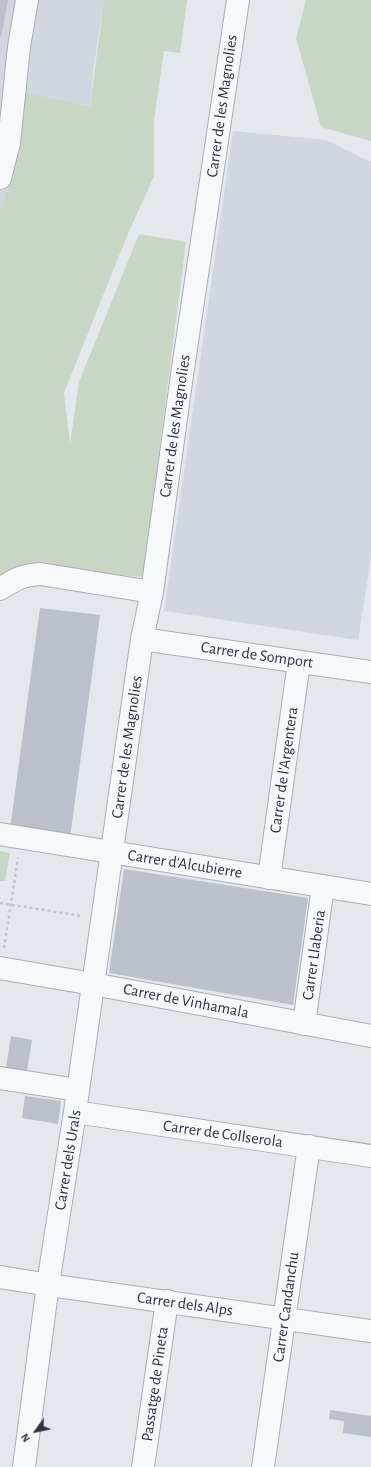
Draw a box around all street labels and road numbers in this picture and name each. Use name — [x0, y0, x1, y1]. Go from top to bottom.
street label: Carrer de les Magnolies — [202, 33, 242, 179]
street label: Carrer de les Magnolies — [155, 353, 195, 499]
street label: Carrer de Somport — [200, 638, 314, 672]
street label: Carrer de les Magnolies — [107, 674, 147, 820]
street label: Carrer de l'Argentera — [266, 706, 302, 834]
street label: Carrer d'Alcubierre — [126, 845, 244, 883]
street label: Carrer Llaberia — [298, 909, 330, 1001]
street label: Carrer de Vinhamala — [122, 979, 250, 1023]
street label: Carrer dels Urals — [51, 1109, 85, 1211]
street label: Carrer de Collserola — [162, 1116, 284, 1152]
street label: Carrer Candanchu — [269, 1251, 303, 1363]
street label: Carrer dels Alps — [136, 1288, 234, 1320]
street label: Passatge de Pineta — [137, 1325, 173, 1443]

